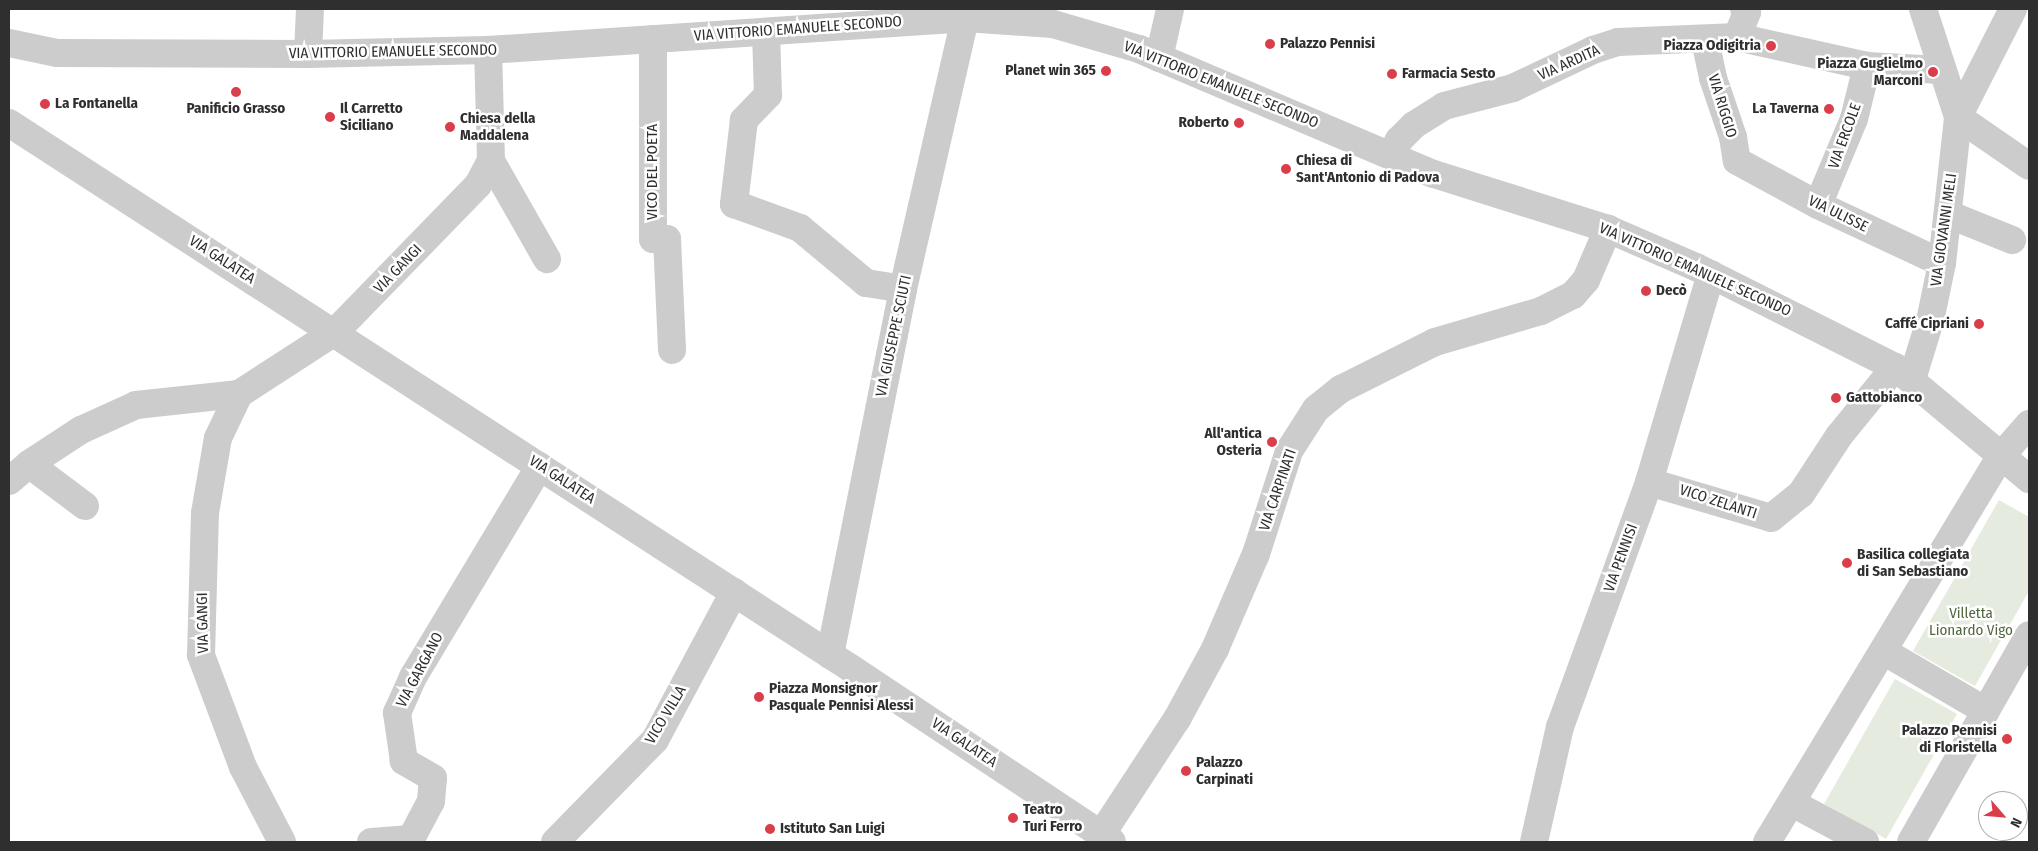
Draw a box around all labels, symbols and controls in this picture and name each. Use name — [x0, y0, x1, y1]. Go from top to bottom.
street label: VIA VITTORIO EMANUELE SECONDO — [693, 13, 903, 45]
place label: Palazzo Pennisi — [1280, 35, 1375, 53]
place label: Piazza Odigitria — [1664, 37, 1761, 55]
street label: VIA VITTORIO EMANUELE SECONDO — [1121, 38, 1321, 132]
marker: Palazzo Pennisi — [1264, 38, 1276, 50]
marker: Piazza Odigitria — [1765, 40, 1777, 52]
street label: VIA VITTORIO EMANUELE SECONDO — [289, 41, 497, 63]
street label: VIA ARDITA — [1535, 41, 1603, 85]
place label: Piazza Guglielmo Marconi — [1817, 54, 1923, 89]
place label: Planet win 365 — [1005, 62, 1096, 80]
marker: Planet win 365 — [1100, 65, 1112, 77]
place label: Farmacia Sesto — [1402, 65, 1496, 83]
marker: Piazza Guglielmo Marconi — [1927, 66, 1939, 78]
marker: Farmacia Sesto — [1386, 68, 1398, 80]
street label: VIA RIGGIO — [1704, 72, 1740, 140]
marker: Panificio Grasso — [230, 86, 242, 98]
place label: La Fontanella — [55, 95, 138, 113]
marker: La Fontanella — [39, 98, 51, 110]
place label: Il Carretto Siciliano — [340, 99, 403, 134]
place label: Panificio Grasso — [187, 100, 285, 118]
place label: La Taverna — [1752, 100, 1819, 118]
street label: VIA ERCOLE — [1825, 101, 1865, 171]
marker: La Taverna — [1823, 103, 1835, 115]
place label: Chiesa della Maddalena — [460, 109, 535, 144]
marker: Il Carretto Siciliano — [324, 111, 336, 123]
place label: Roberto — [1179, 114, 1229, 132]
marker: Roberto — [1233, 117, 1245, 129]
marker: Chiesa della Maddalena — [444, 121, 456, 133]
street label: VICO DEL POETA — [644, 124, 662, 220]
place label: Chiesa di Sant'Antonio di Padova — [1296, 151, 1439, 186]
marker: Chiesa di Sant'Antonio di Padova — [1280, 163, 1292, 175]
street label: VIA GIOVANNI MELI — [1927, 172, 1961, 288]
street label: VIA ULISSE — [1805, 192, 1871, 236]
street label: VIA VITTORIO EMANUELE SECONDO — [1596, 219, 1794, 321]
street label: VIA GALATEA — [186, 232, 258, 288]
street label: VIA GANGI — [370, 241, 426, 297]
street label: VIA GIUSEPPE SCIUTI — [872, 274, 916, 398]
place label: Decò — [1656, 282, 1687, 300]
marker: Decò — [1640, 285, 1652, 297]
place label: Caffé Cipriani — [1885, 315, 1969, 333]
marker: Caffé Cipriani — [1973, 318, 1985, 330]
place label: Gattobianco — [1846, 389, 1922, 407]
marker: Gattobianco — [1830, 392, 1842, 404]
place label: All'antica Osteria — [1204, 424, 1262, 459]
marker: All'antica Osteria — [1266, 436, 1278, 448]
street label: VIA CARPINATI — [1256, 447, 1300, 533]
street label: VIA GALATEA — [526, 452, 598, 508]
street label: VICO ZELANTI — [1677, 481, 1759, 523]
street label: VIA PENNISI — [1600, 521, 1642, 595]
place label: Basilica collegiata di San Sebastiano — [1857, 545, 1970, 580]
marker: Basilica collegiata di San Sebastiano — [1841, 557, 1853, 569]
street label: VIA GANGI — [193, 592, 213, 654]
park label: Villetta Lionardo Vigo — [1929, 604, 2013, 639]
street label: VIA GARGANO — [393, 629, 447, 711]
place label: Piazza Monsignor Pasquale Pennisi Alessi — [769, 679, 914, 714]
street label: VICO VILLA — [642, 683, 690, 747]
marker: Piazza Monsignor Pasquale Pennisi Alessi — [753, 691, 765, 703]
street label: VIA GALATEA — [928, 715, 1000, 771]
place label: Palazzo Pennisi di Floristella — [1902, 721, 1997, 756]
marker: Palazzo Pennisi di Floristella — [2001, 733, 2013, 745]
place label: Palazzo Carpinati — [1196, 753, 1253, 788]
marker: Palazzo Carpinati — [1180, 765, 1192, 777]
north arrow — [1978, 791, 2028, 841]
place label: Teatro Turi Ferro — [1023, 800, 1082, 835]
marker: Teatro Turi Ferro — [1007, 812, 1019, 824]
text: N — [2006, 815, 2025, 830]
place label: Istituto San Luigi — [780, 820, 885, 838]
marker: Istituto San Luigi — [764, 823, 776, 835]

